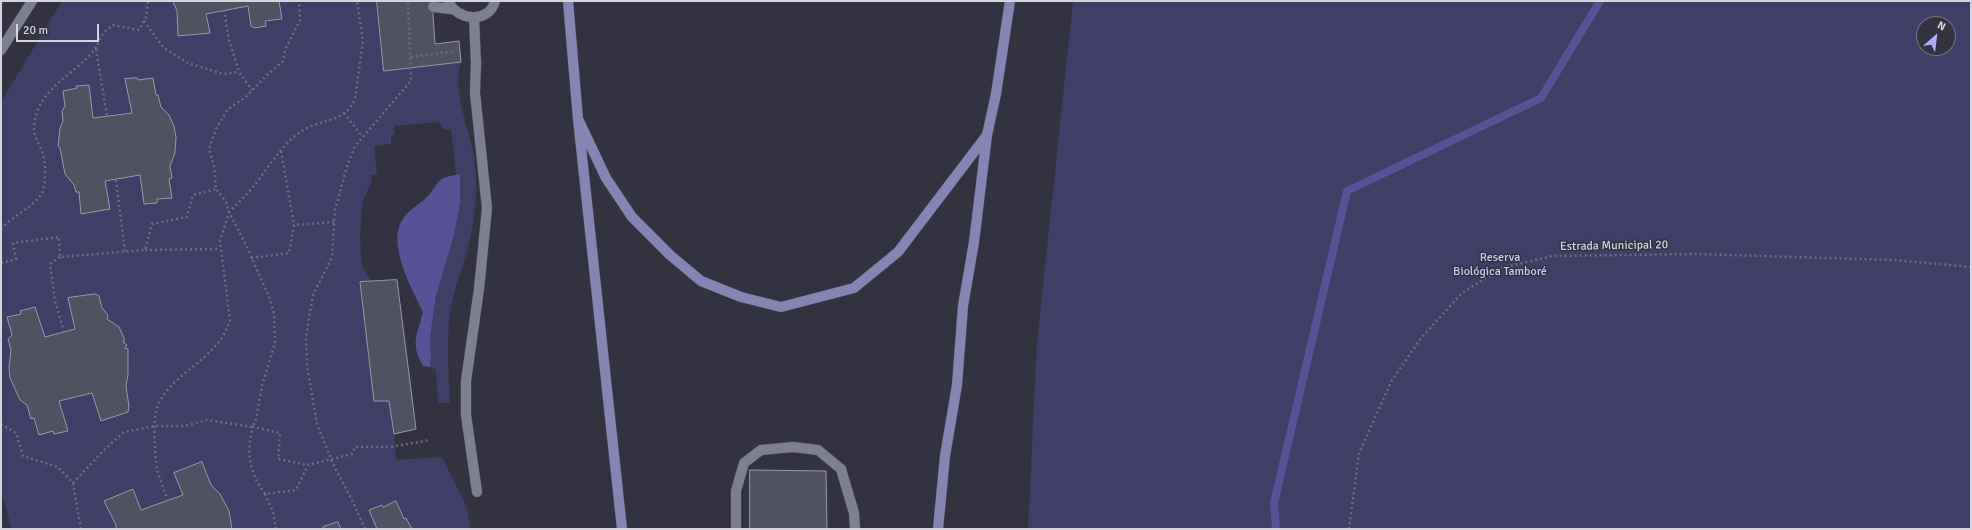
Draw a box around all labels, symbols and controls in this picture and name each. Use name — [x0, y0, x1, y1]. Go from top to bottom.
scale bar — [18, 16, 101, 42]
north arrow — [1916, 16, 1956, 56]
text: N — [1935, 18, 1948, 33]
text: 20 m — [23, 23, 48, 38]
street label: Estrada Municipal 20 — [1560, 238, 1668, 254]
park label: Reserva Biológica Tamboré — [1453, 251, 1547, 279]

